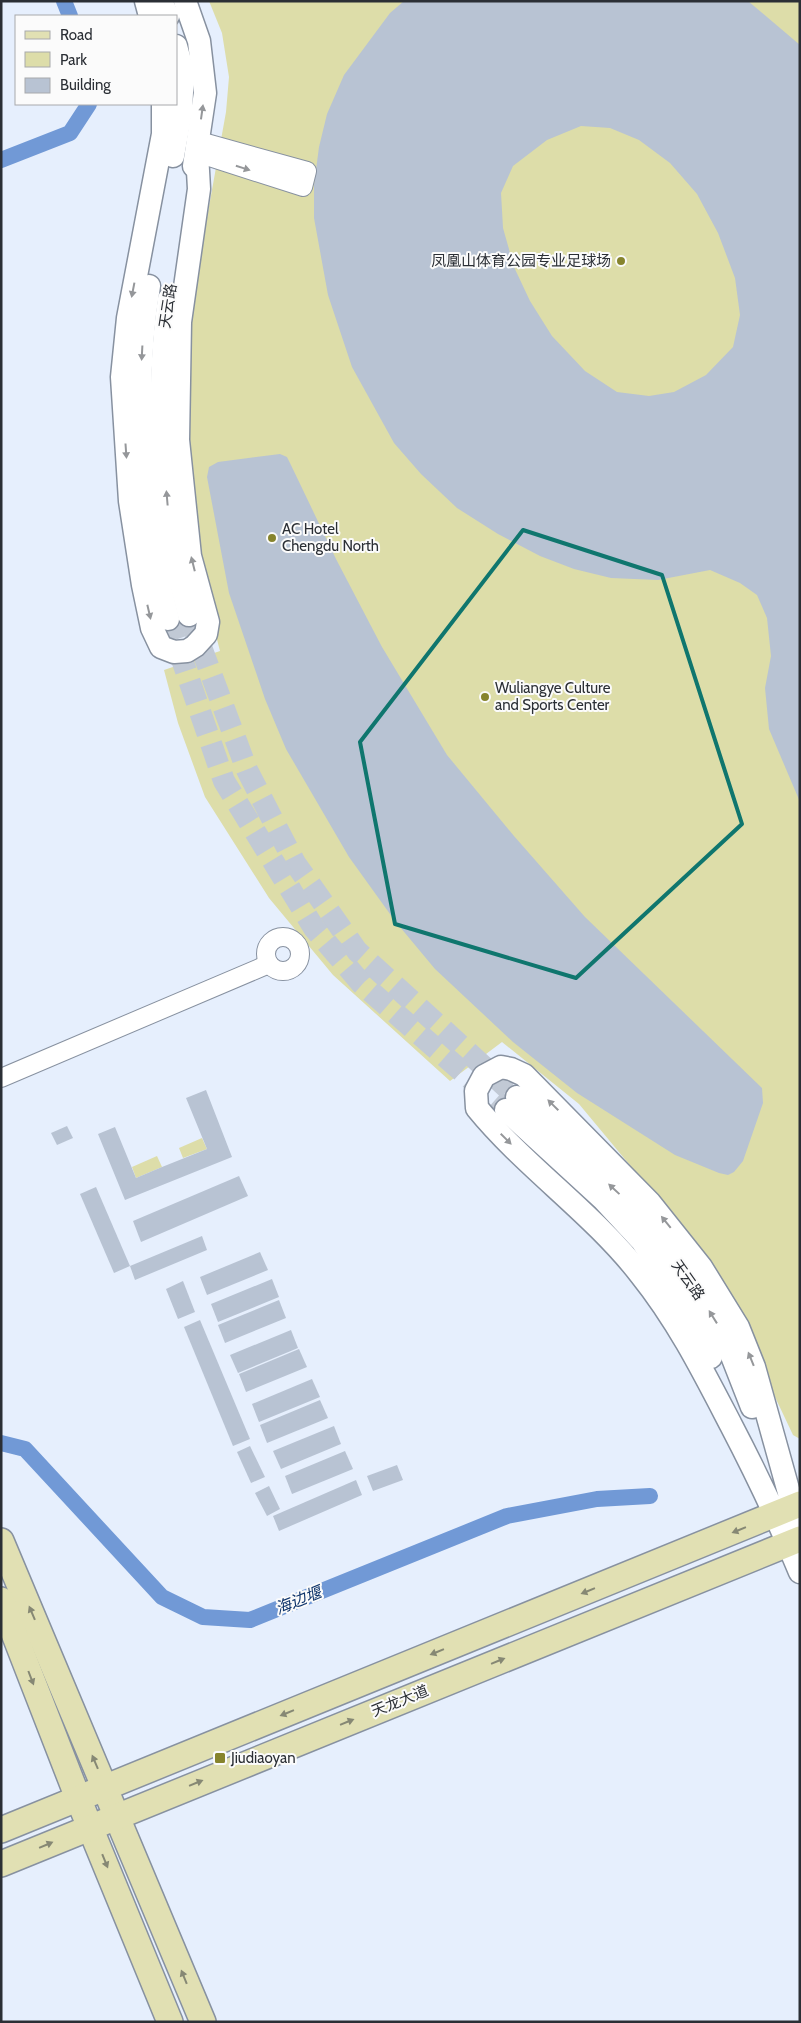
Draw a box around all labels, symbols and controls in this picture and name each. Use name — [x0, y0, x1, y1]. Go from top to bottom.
legend — [15, 15, 178, 105]
text: Road — [60, 26, 93, 44]
text: Park — [60, 51, 87, 69]
text: Building — [60, 76, 111, 94]
one-way arrow — [199, 104, 207, 120]
one-way arrow — [236, 164, 251, 172]
place label: 凤凰山体育公园专业足球场 — [431, 252, 611, 270]
marker: 凤凰山体育公园专业足球场 — [615, 255, 627, 267]
one-way arrow — [129, 282, 137, 297]
street label: 天云路 — [156, 282, 180, 330]
one-way arrow — [138, 345, 146, 361]
one-way arrow — [123, 444, 131, 460]
one-way arrow — [163, 490, 171, 506]
place label: AC Hotel Chengdu North — [282, 520, 379, 555]
marker: AC Hotel Chengdu North — [266, 532, 278, 544]
one-way arrow — [188, 556, 196, 571]
one-way arrow — [145, 605, 153, 620]
place label: Wuliangye Culture and Sports Center — [495, 679, 611, 714]
marker: Wuliangye Culture and Sports Center — [479, 691, 491, 703]
one-way arrow — [547, 1099, 559, 1111]
one-way arrow — [500, 1133, 512, 1145]
one-way arrow — [609, 1183, 621, 1195]
one-way arrow — [660, 1216, 671, 1229]
street label: 天云路 — [668, 1256, 708, 1304]
one-way arrow — [709, 1311, 718, 1324]
one-way arrow — [747, 1352, 754, 1367]
one-way arrow — [731, 1526, 746, 1534]
water label: 海边堰 — [272, 1582, 327, 1618]
one-way arrow — [580, 1587, 595, 1595]
one-way arrow — [27, 1605, 35, 1620]
one-way arrow — [430, 1649, 445, 1656]
one-way arrow — [490, 1657, 505, 1665]
one-way arrow — [28, 1671, 36, 1685]
street label: 天龙大道 — [369, 1681, 431, 1721]
one-way arrow — [279, 1709, 294, 1717]
one-way arrow — [340, 1718, 354, 1726]
place label: Jiudiaoyan — [230, 1749, 296, 1767]
marker: Jiudiaoyan — [213, 1751, 227, 1765]
one-way arrow — [91, 1754, 99, 1769]
one-way arrow — [189, 1779, 204, 1787]
one-way arrow — [39, 1841, 53, 1849]
one-way arrow — [101, 1854, 109, 1868]
one-way arrow — [180, 1970, 188, 1984]

